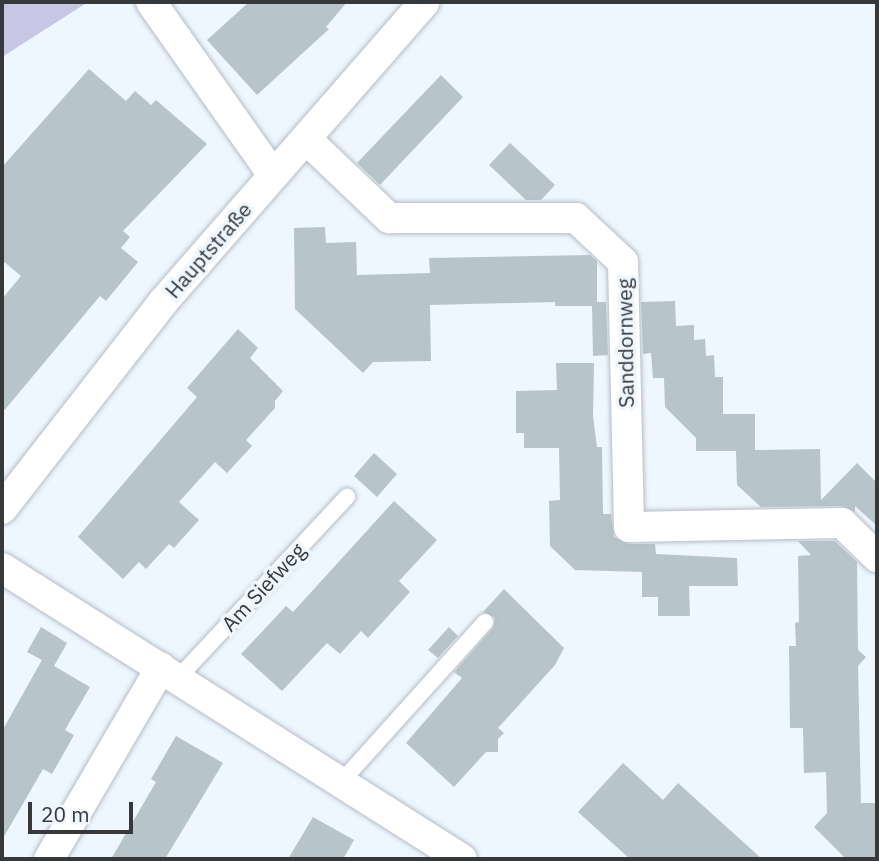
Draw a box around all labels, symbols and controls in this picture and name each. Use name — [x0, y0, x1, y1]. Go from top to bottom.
street label: Hauptstraße — [160, 197, 256, 303]
street label: Sanddornweg — [611, 278, 639, 408]
street label: Am Siefweg — [216, 538, 310, 636]
scale bar — [32, 788, 136, 832]
text: 20 m — [41, 800, 90, 828]

